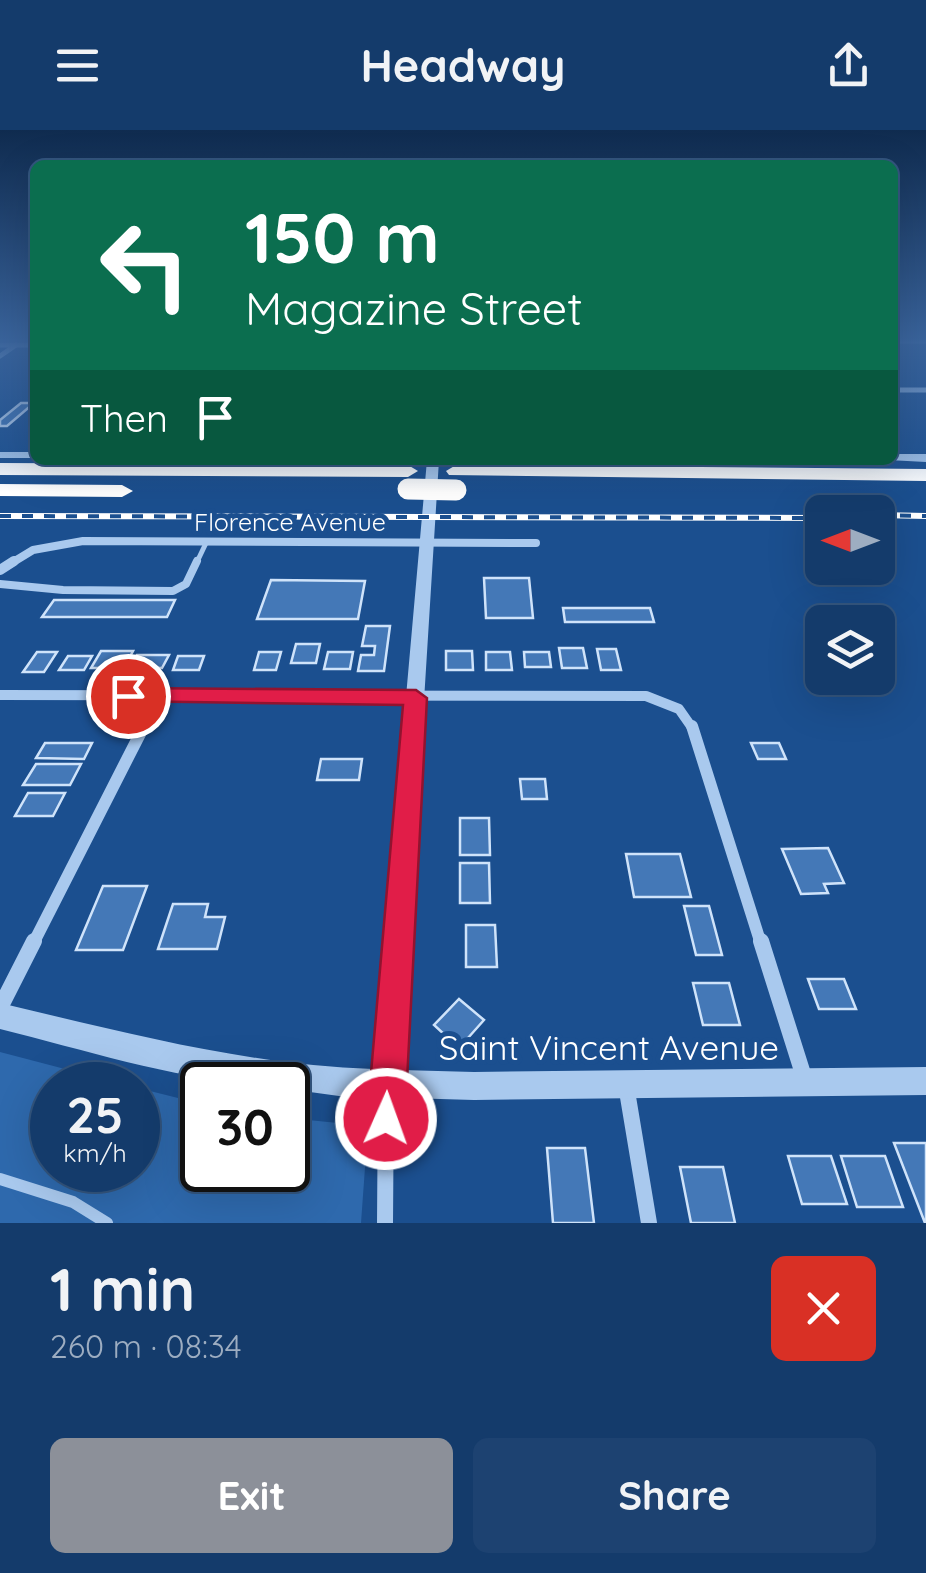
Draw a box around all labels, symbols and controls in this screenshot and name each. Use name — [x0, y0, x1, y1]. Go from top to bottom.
text: Headway — [360, 37, 566, 93]
icon: menu — [50, 38, 105, 93]
icon: share — [821, 38, 876, 93]
text: 150 m — [245, 193, 440, 281]
icon: left — [80, 200, 210, 330]
text: Magazine Street — [245, 280, 583, 336]
icon: arrive — [188, 390, 243, 445]
text: Then — [80, 394, 168, 442]
north arrow — [805, 495, 895, 585]
map controls — [805, 495, 895, 695]
street label: Florence Avenue — [194, 506, 386, 537]
button: layers — [805, 605, 895, 695]
pin — [86, 654, 171, 739]
icon: arrive — [101, 669, 156, 724]
street label: Saint Vincent Avenue — [439, 1025, 779, 1069]
speed limit sign: 30 — [180, 1062, 310, 1192]
position arrow — [334, 1067, 438, 1171]
text: 25 — [66, 1083, 124, 1146]
text: km/h — [63, 1137, 127, 1168]
text: 1 min — [50, 1251, 195, 1326]
button: close — [771, 1256, 876, 1361]
text: 260 m · 08:34 — [50, 1326, 242, 1366]
button: Exit — [50, 1438, 453, 1553]
button: Share — [473, 1438, 876, 1553]

